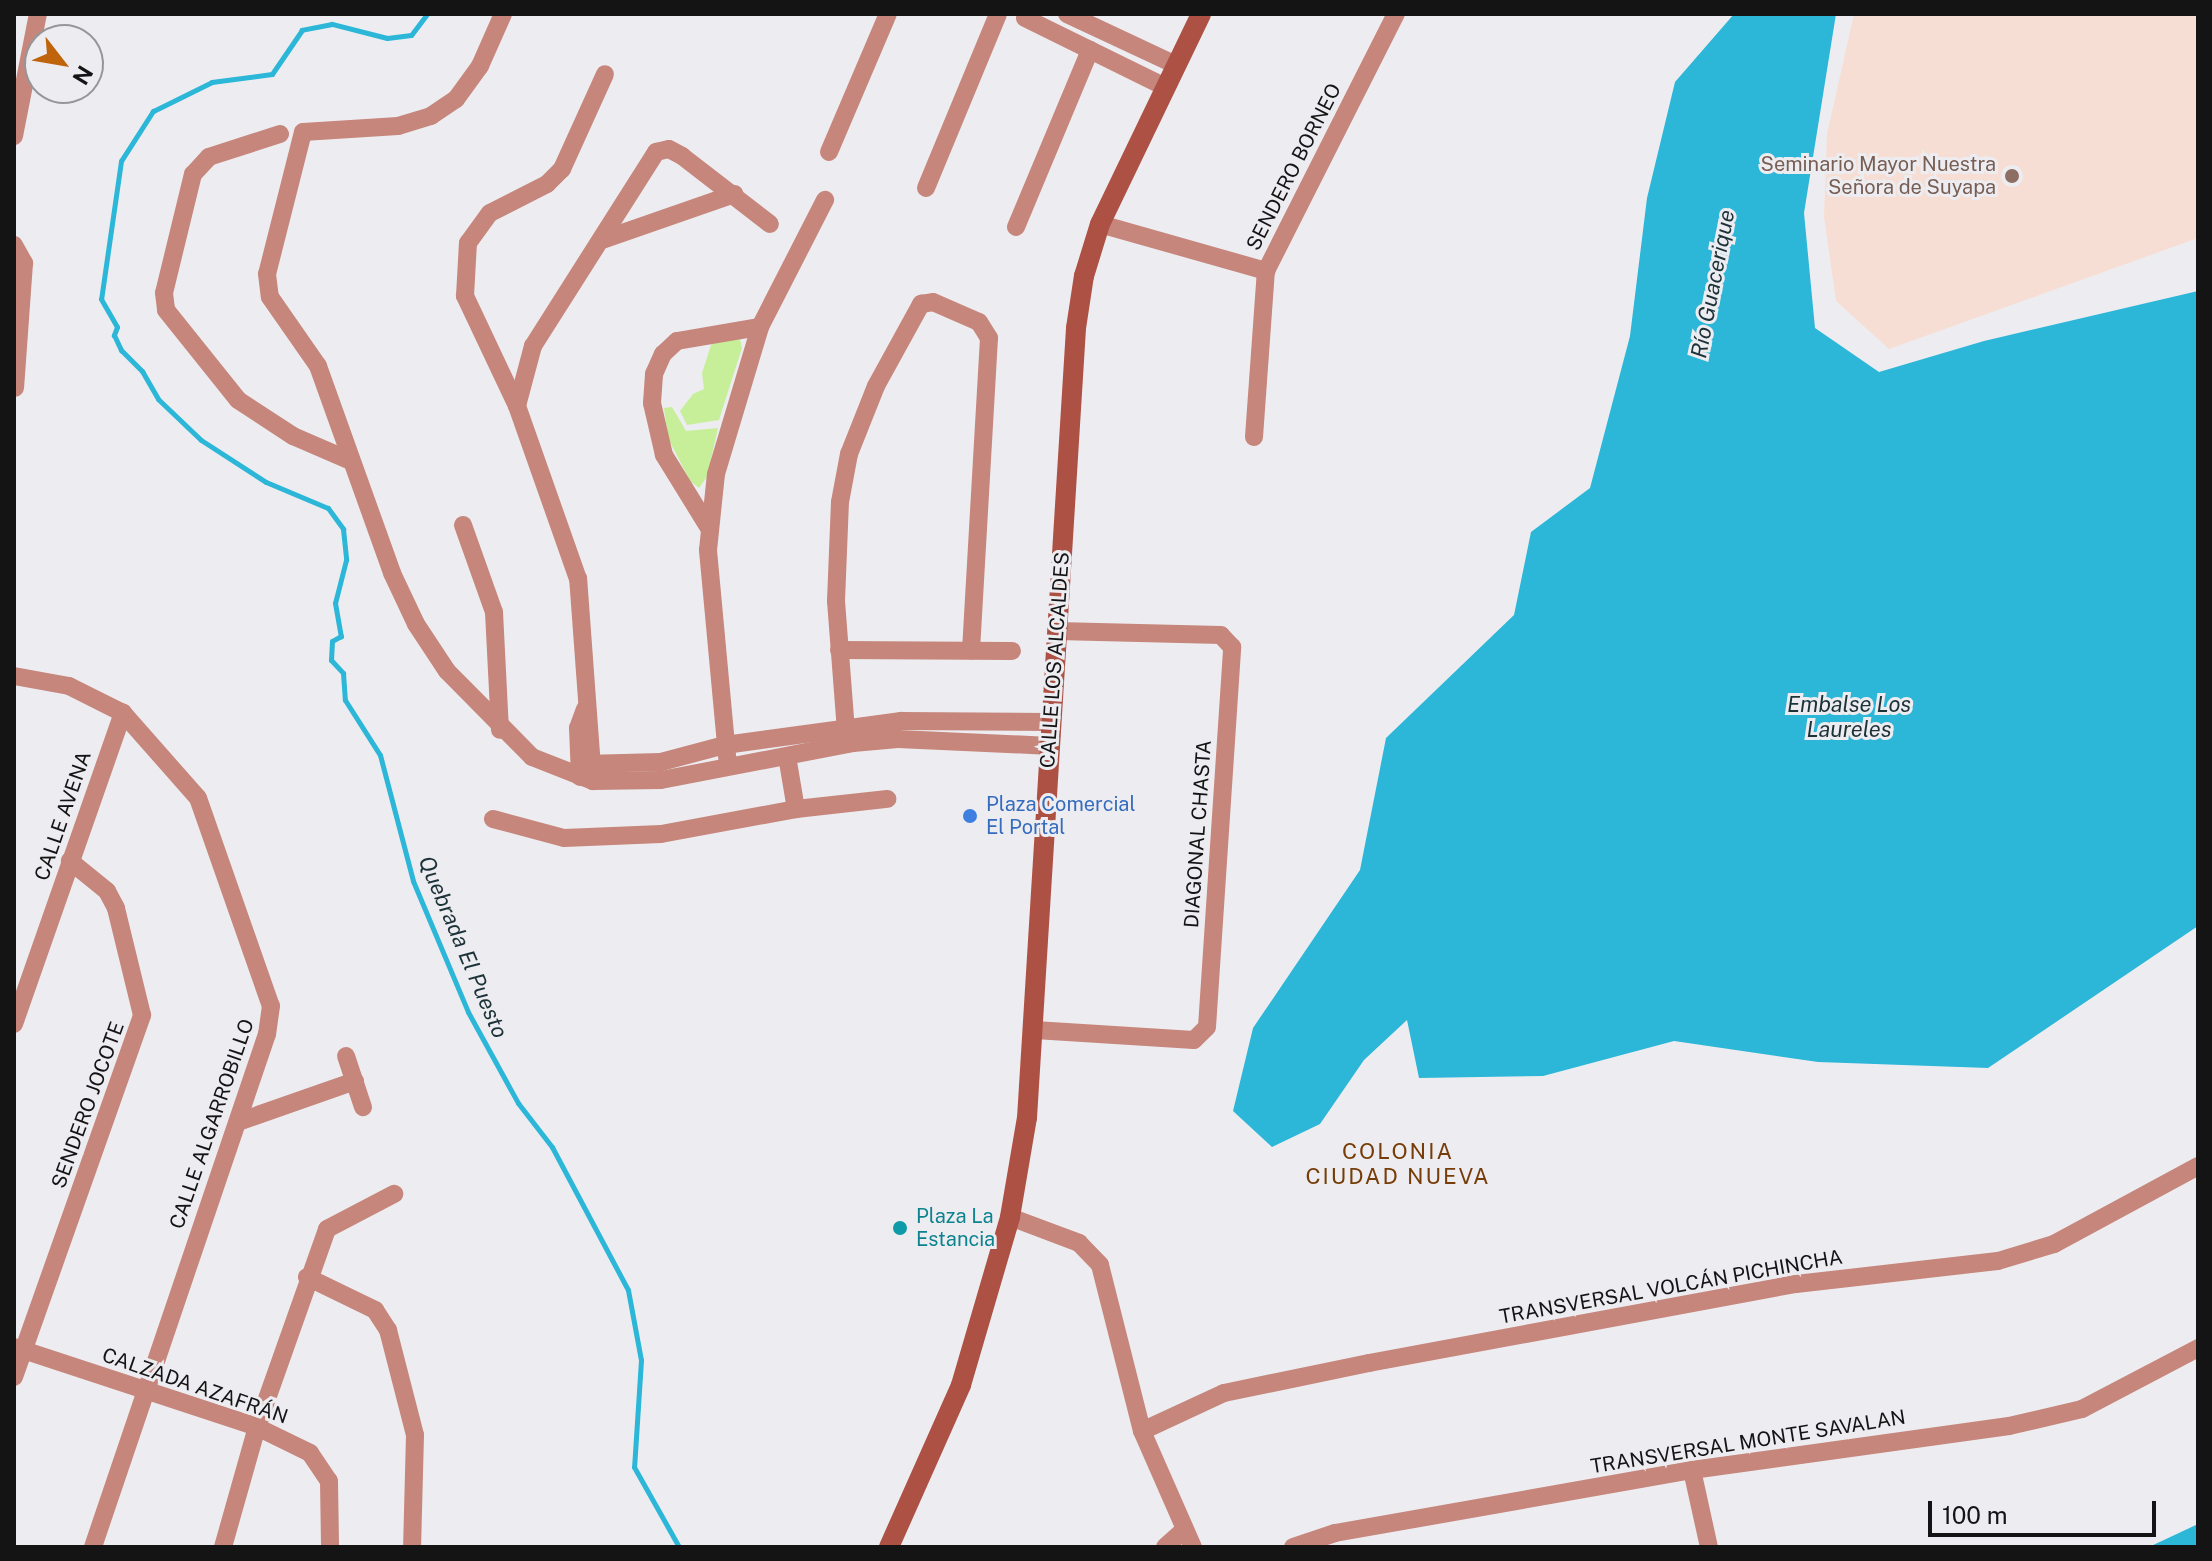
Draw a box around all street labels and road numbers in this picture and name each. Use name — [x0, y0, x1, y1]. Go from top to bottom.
street label: SENDERO BORNEO — [1242, 80, 1346, 254]
street label: CALLE LOS ALCALDES — [1035, 551, 1075, 769]
street label: DIAGONAL CHASTA — [1179, 739, 1217, 929]
street label: CALLE AVENA — [30, 748, 96, 884]
street label: CALLE ALGARROBILLO — [165, 1016, 259, 1232]
street label: SENDERO JOCOTE — [47, 1018, 129, 1192]
street label: TRANSVERSAL VOLCÁN PICHINCHA — [1497, 1245, 1845, 1329]
street label: CALZADA AZAFRÁN — [99, 1343, 291, 1429]
street label: TRANSVERSAL MONTE SAVALAN — [1589, 1405, 1907, 1479]

